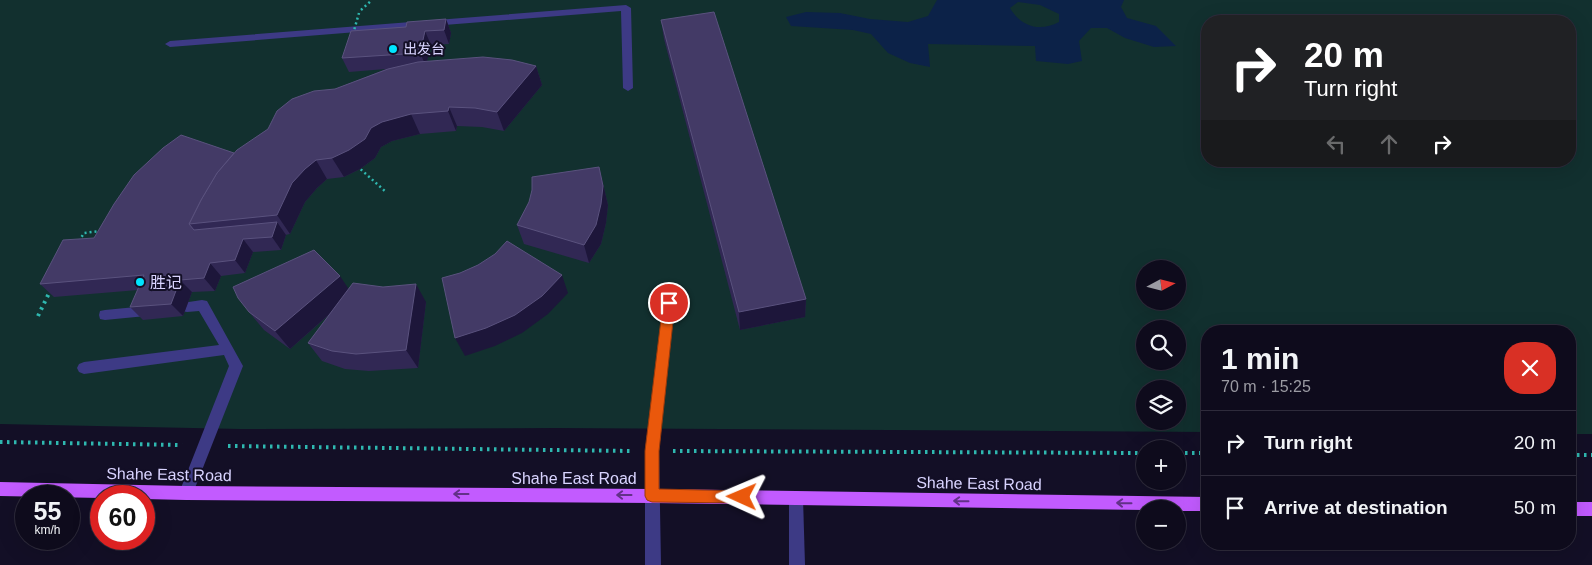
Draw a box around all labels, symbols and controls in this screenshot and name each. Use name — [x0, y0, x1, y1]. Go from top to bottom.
icon: right — [1221, 35, 1286, 100]
text: 20 m — [1304, 35, 1384, 74]
place label: 出发台 — [403, 41, 445, 57]
marker: 出发台 — [387, 43, 399, 55]
text: Turn right — [1304, 76, 1397, 101]
icon: left — [1322, 130, 1350, 158]
icon: ahead — [1375, 130, 1403, 158]
icon: right — [1428, 130, 1456, 158]
north arrow — [1136, 260, 1186, 310]
map controls — [1136, 260, 1186, 550]
place label: 胜记 — [150, 274, 182, 291]
marker: 胜记 — [134, 276, 146, 288]
pin — [648, 282, 690, 324]
icon: arrive — [655, 289, 683, 317]
button: search — [1136, 320, 1186, 370]
text: 1 min — [1221, 342, 1299, 375]
button: close — [1504, 342, 1556, 394]
text: 70 m · 15:25 — [1221, 378, 1311, 395]
button: layers — [1136, 380, 1186, 430]
icon: right — [1221, 429, 1249, 457]
text: Turn right — [1264, 432, 1352, 453]
text: 20 m — [1514, 432, 1556, 453]
button: + — [1136, 440, 1186, 490]
street label: Shahe East Road — [106, 465, 232, 484]
street label: Shahe East Road — [511, 470, 637, 487]
position arrow — [715, 470, 767, 522]
street label: Shahe East Road — [916, 474, 1042, 493]
speed limit sign: 60 — [90, 485, 155, 550]
one-way arrow — [454, 489, 470, 499]
one-way arrow — [616, 490, 632, 500]
icon: arrive — [1221, 494, 1249, 522]
one-way arrow — [954, 496, 970, 505]
text: 55 — [34, 497, 61, 525]
text: Arrive at destination — [1264, 497, 1448, 518]
text: 50 m — [1514, 497, 1556, 518]
one-way arrow — [1116, 498, 1132, 508]
button: − — [1136, 500, 1186, 550]
text: km/h — [34, 523, 61, 537]

